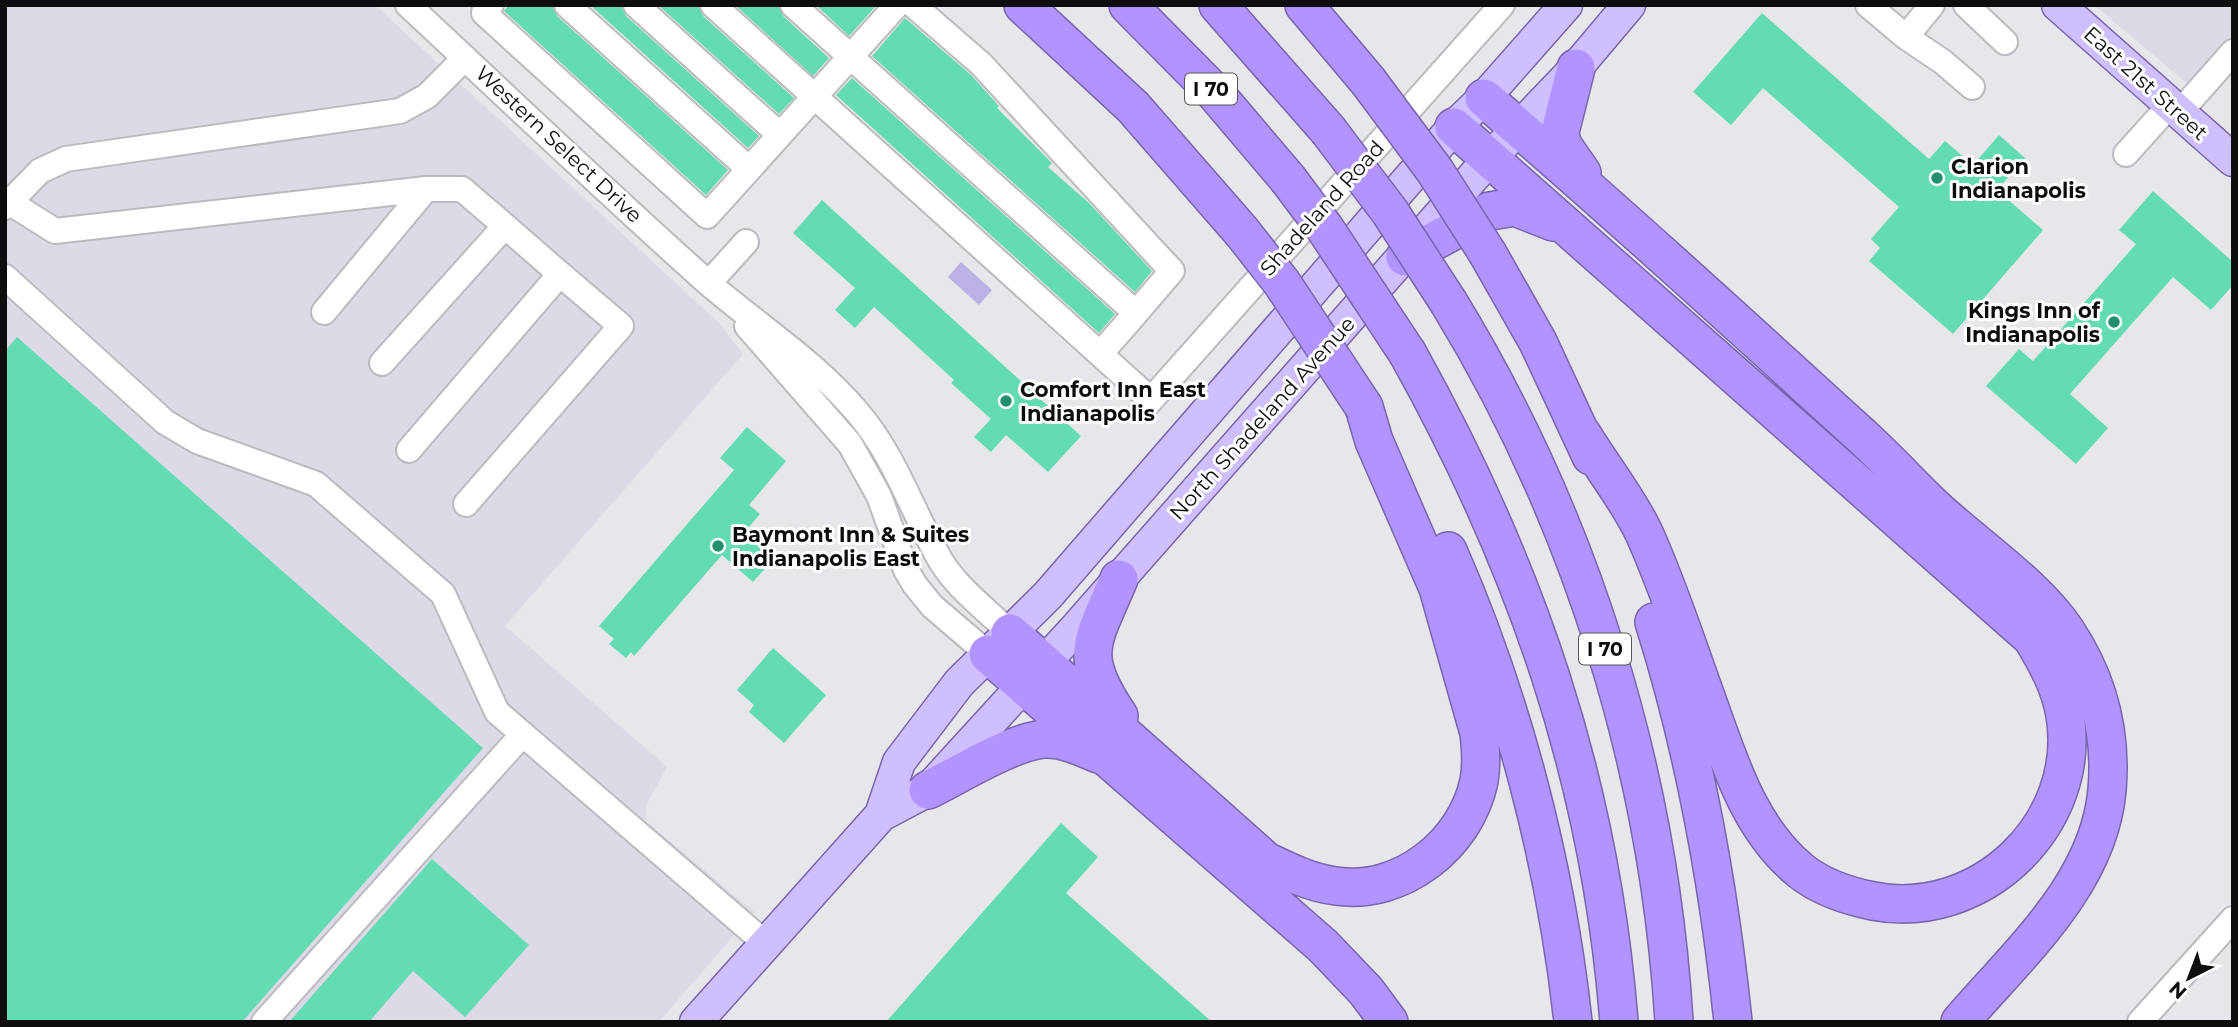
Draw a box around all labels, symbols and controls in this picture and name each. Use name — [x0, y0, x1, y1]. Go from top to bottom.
street label: East 21st Street — [2079, 21, 2213, 145]
street label: Western Select Drive — [470, 60, 648, 228]
road number: I 70 — [1185, 74, 1237, 104]
street label: Shadeland Road — [1255, 135, 1389, 281]
place label: Clarion Indianapolis — [1951, 154, 2086, 203]
marker: Clarion Indianapolis — [1929, 170, 1945, 186]
place label: Kings Inn of Indianapolis — [1965, 298, 2101, 347]
street label: North Shadeland Avenue — [1164, 311, 1360, 525]
marker: Kings Inn of Indianapolis — [2106, 314, 2122, 330]
place label: Comfort Inn East Indianapolis — [1020, 377, 1206, 426]
marker: Comfort Inn East Indianapolis — [998, 393, 1014, 409]
place label: Baymont Inn & Suites Indianapolis East — [732, 522, 969, 571]
marker: Baymont Inn & Suites Indianapolis East — [710, 538, 726, 554]
road number: I 70 — [1579, 634, 1631, 664]
north arrow — [2154, 943, 2224, 1013]
text: N — [2165, 977, 2191, 1004]

